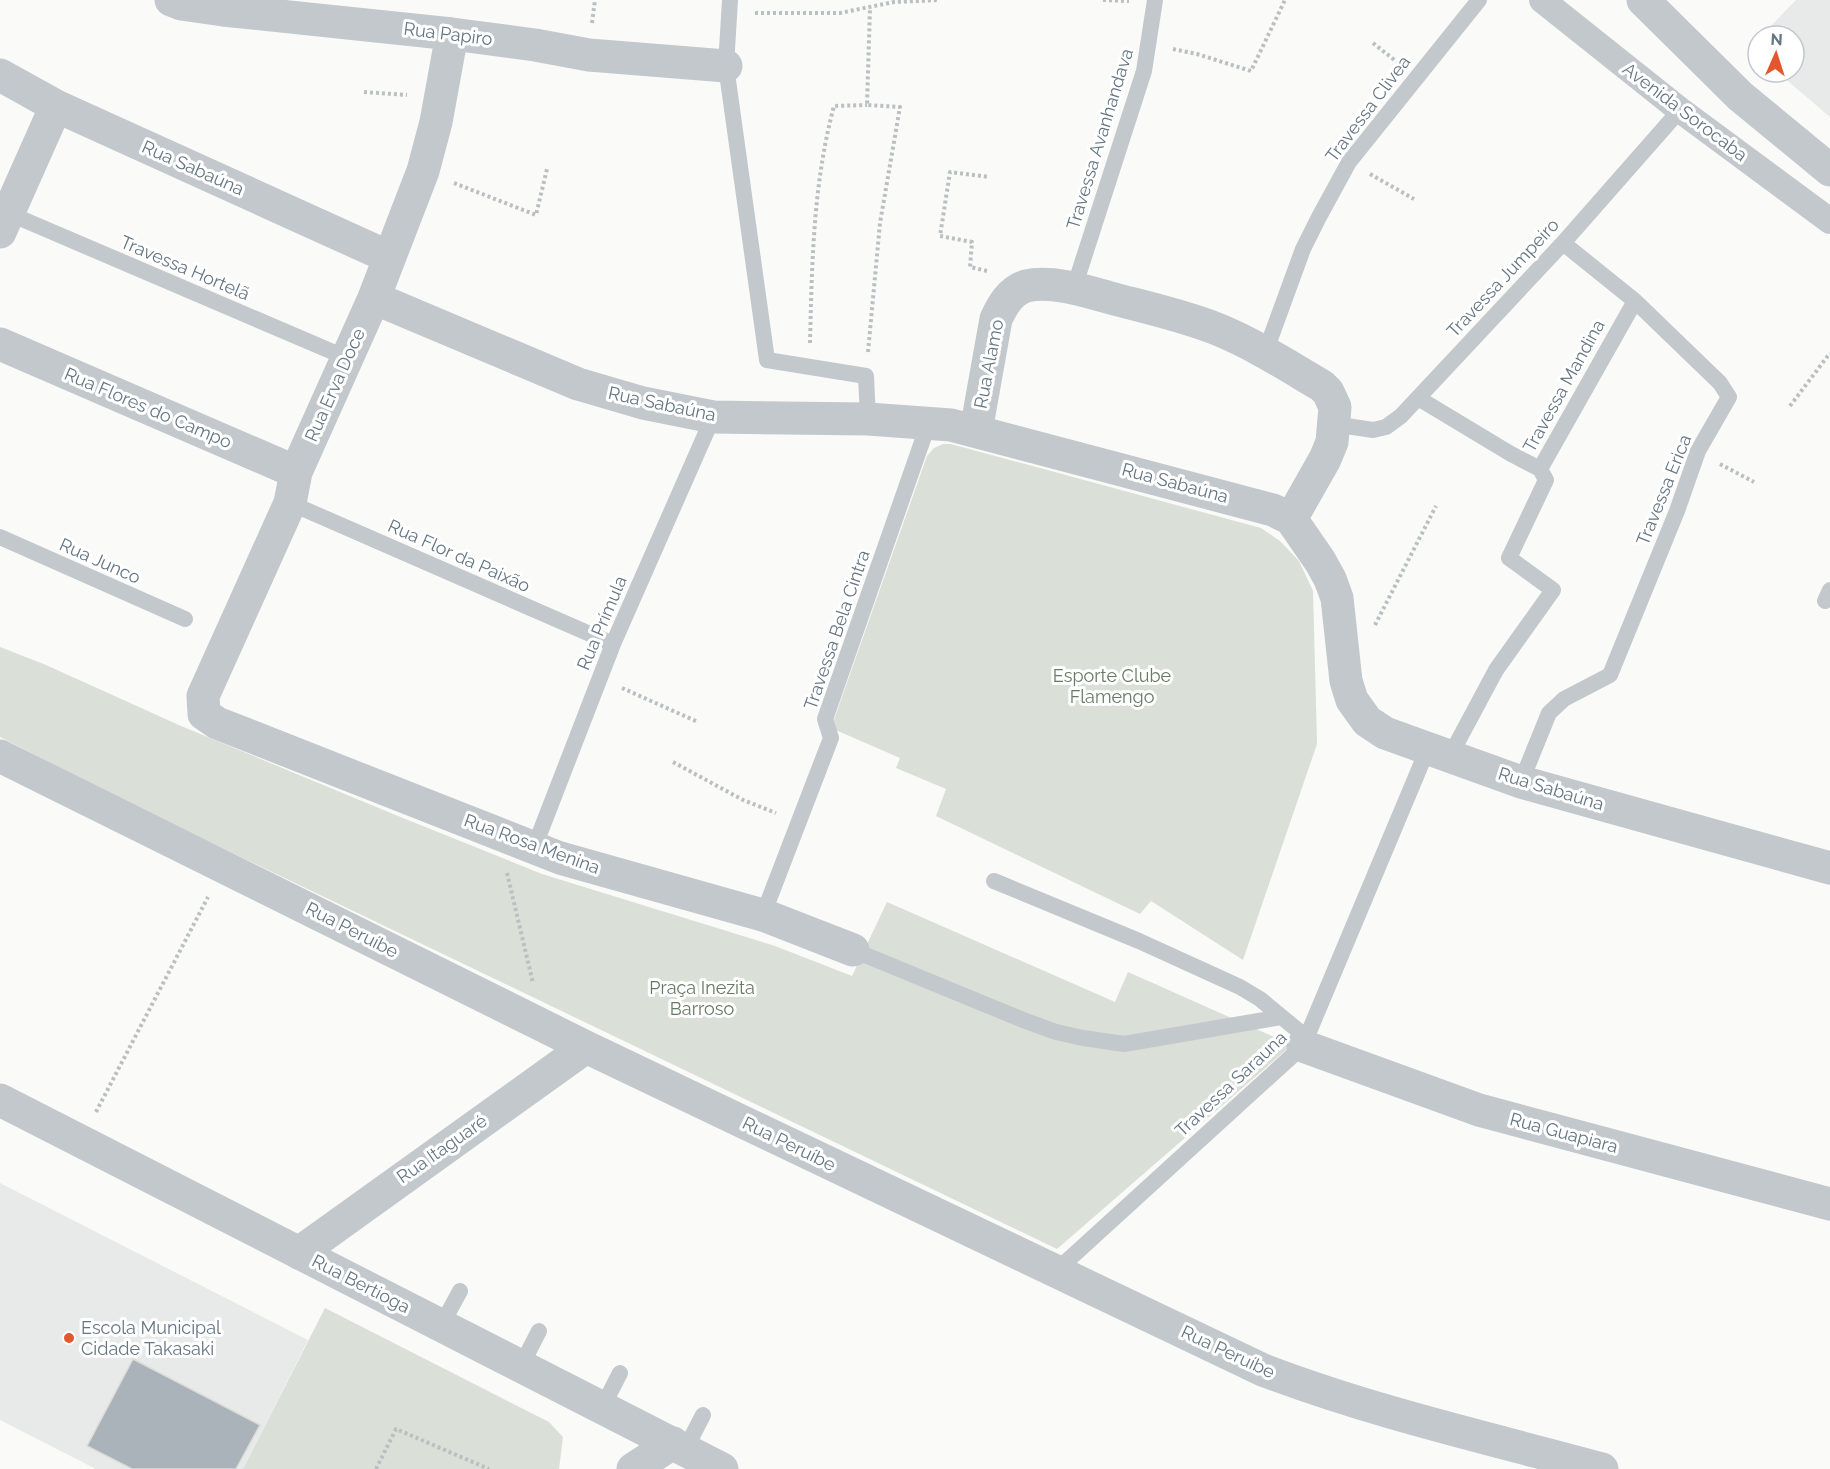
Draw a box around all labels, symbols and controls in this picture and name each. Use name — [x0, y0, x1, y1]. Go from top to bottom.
street label: Rua Papiro — [402, 18, 494, 49]
north arrow — [1746, 24, 1806, 84]
text: N — [1770, 30, 1783, 49]
street label: Travessa Avanhandava — [1062, 46, 1137, 232]
street label: Travessa Clivea — [1321, 51, 1414, 166]
street label: Avenida Sorocaba — [1619, 58, 1752, 165]
street label: Rua Sabaúna — [139, 136, 247, 199]
street label: Travessa Jumpeiro — [1442, 214, 1563, 341]
street label: Travessa Hortelã — [118, 231, 253, 304]
street label: Travessa Mandina — [1518, 316, 1609, 456]
street label: Rua Alamo — [970, 317, 1007, 410]
street label: Rua Erva Doce — [300, 325, 369, 445]
street label: Rua Flores do Campo — [61, 363, 235, 452]
street label: Rua Sabaúna — [606, 382, 718, 425]
street label: Travessa Erica — [1632, 431, 1695, 548]
street label: Rua Sabaúna — [1120, 458, 1231, 507]
street label: Rua Flor da Paixão — [385, 515, 534, 596]
street label: Rua Junco — [56, 533, 144, 588]
street label: Travessa Bela Cintra — [799, 547, 874, 712]
street label: Rua Prímula — [572, 573, 631, 673]
park label: Esporte Clube Flamengo — [1053, 665, 1172, 707]
street label: Rua Sabaúna — [1496, 762, 1607, 815]
street label: Rua Rosa Menina — [461, 809, 603, 878]
street label: Rua Peruíbe — [303, 897, 402, 962]
park label: Praça Inezita Barroso — [649, 977, 755, 1019]
street label: Travessa Sarauna — [1171, 1027, 1291, 1141]
street label: Rua Guapiara — [1508, 1108, 1620, 1157]
street label: Rua Itaguaré — [393, 1110, 491, 1187]
street label: Rua Peruíbe — [739, 1112, 840, 1175]
street label: Rua Bertioga — [309, 1250, 414, 1317]
place label: Escola Municipal Cidade Takasaki — [81, 1317, 221, 1359]
street label: Rua Peruíbe — [1178, 1321, 1279, 1383]
marker: Escola Municipal Cidade Takasaki — [62, 1331, 76, 1345]

